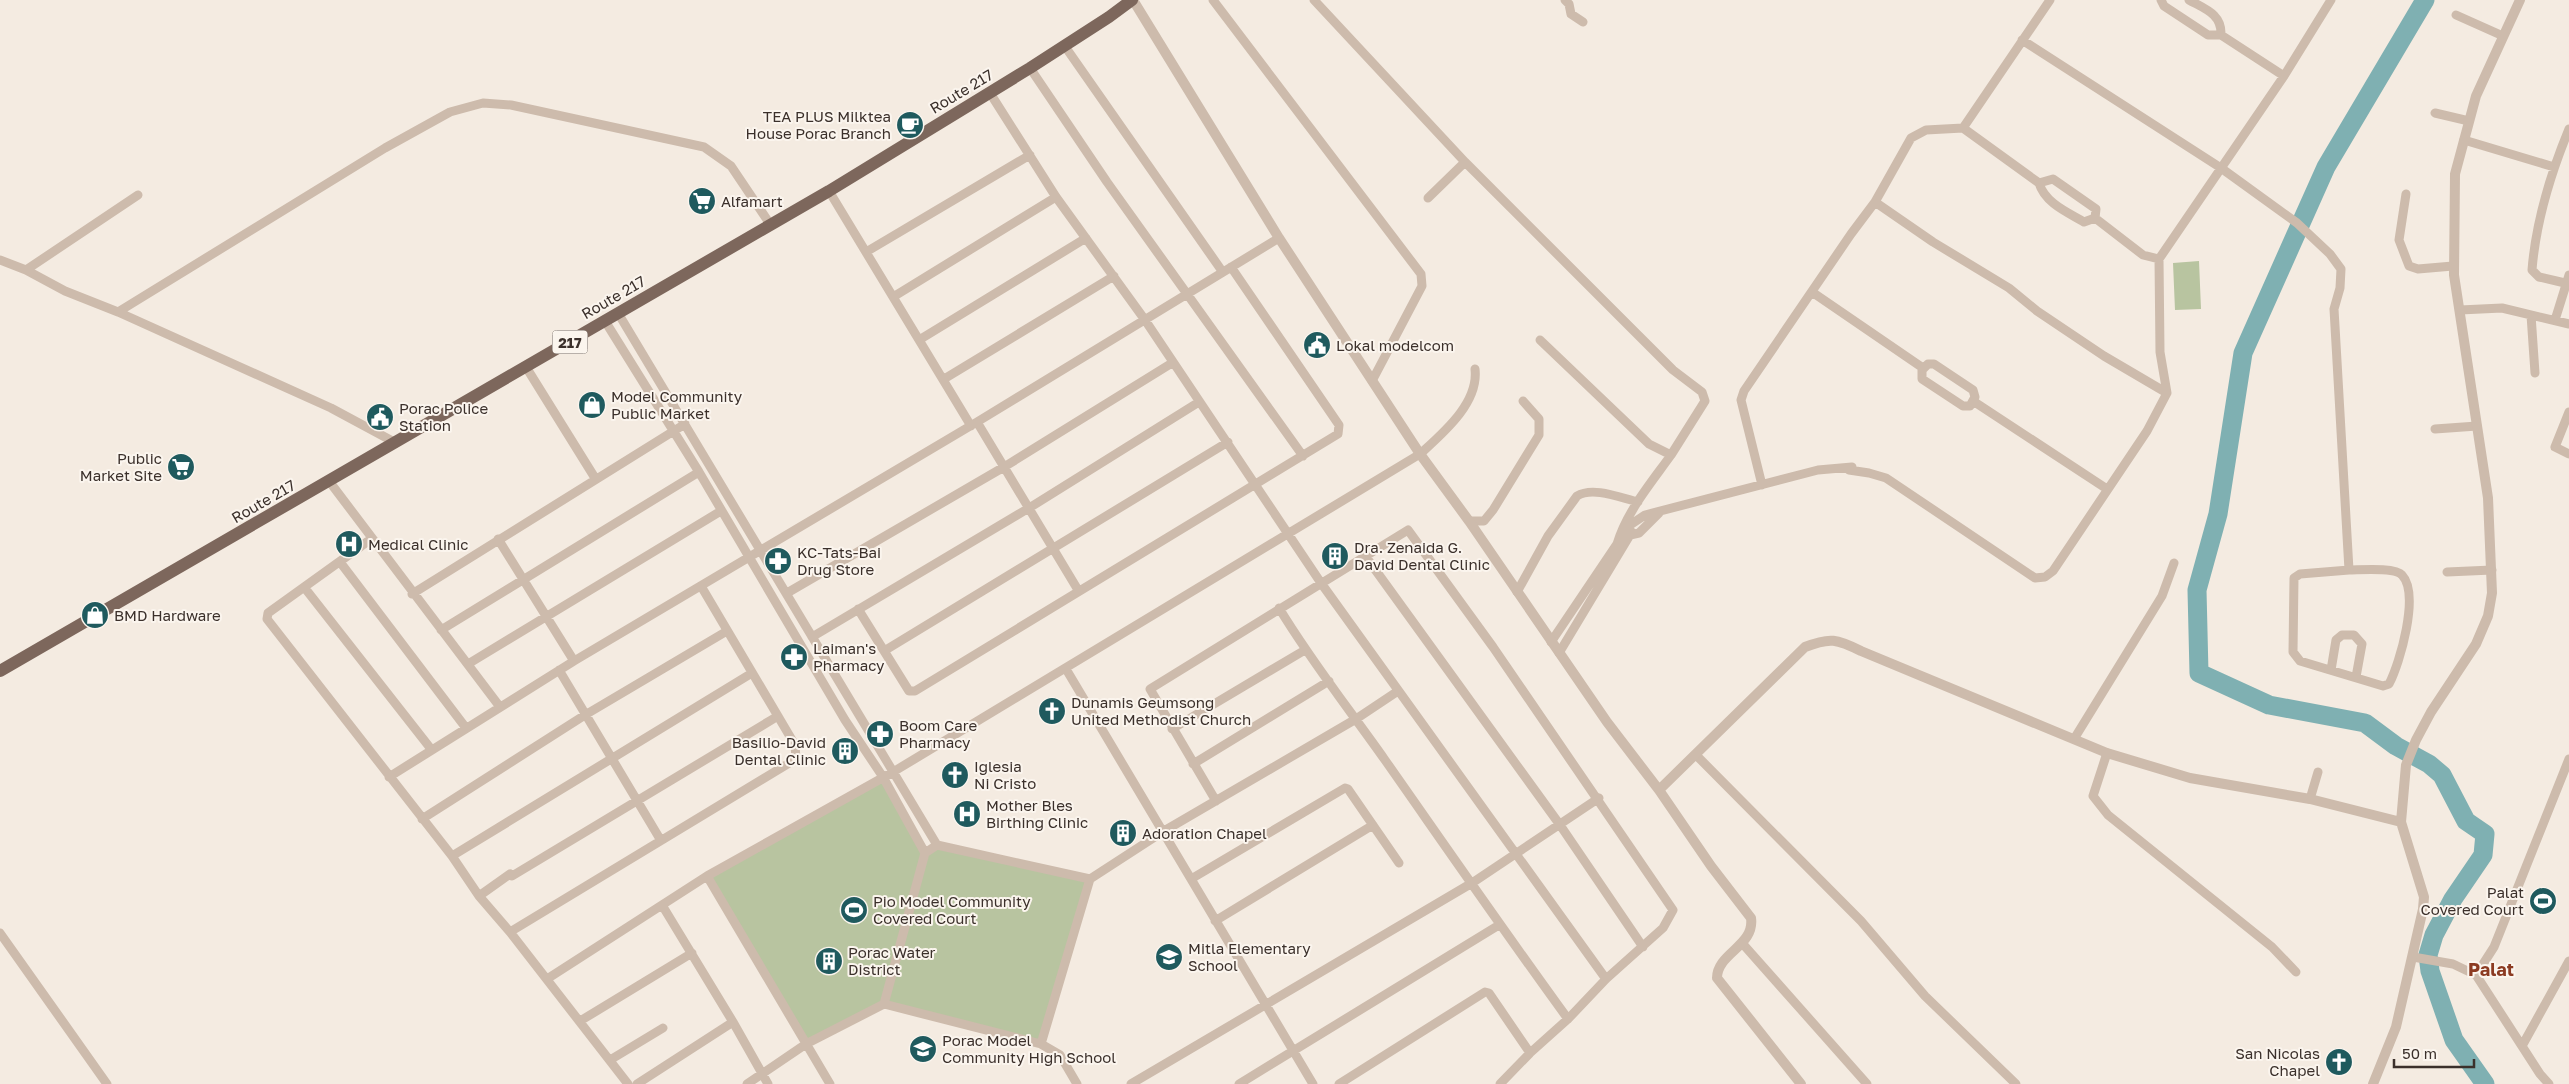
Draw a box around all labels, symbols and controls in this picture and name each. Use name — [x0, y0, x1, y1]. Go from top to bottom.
street label: Route 217 — [926, 65, 996, 117]
place label: TEA PLUS Milktea House Porac Branch — [745, 107, 891, 142]
cafe icon: TEA PLUS Milktea House Porac Branch — [895, 110, 925, 140]
supermarket icon: Alfamart — [687, 186, 717, 216]
place label: Alfamart — [721, 192, 783, 210]
street label: Route 217 — [578, 272, 648, 322]
public building icon: Lokal modelcom — [1302, 330, 1332, 360]
road number: 217 — [552, 331, 588, 354]
place label: Lokal modelcom — [1336, 336, 1454, 354]
place label: Model Community Public Market — [611, 387, 743, 422]
shop icon: Model Community Public Market — [577, 390, 607, 420]
place label: Porac Police Station — [399, 399, 488, 434]
public building icon: Porac Police Station — [365, 402, 395, 432]
place label: Public Market Site — [80, 449, 162, 484]
supermarket icon: Public Market Site — [166, 452, 196, 482]
street label: Route 217 — [228, 476, 298, 526]
hospital icon: Medical Clinic — [334, 529, 364, 559]
place label: Medical Clinic — [368, 535, 469, 553]
place label: Dra. Zenaida G. David Dental Clinic — [1354, 538, 1490, 573]
building icon: Dra. Zenaida G. David Dental Clinic — [1320, 541, 1350, 571]
place label: KC-Tats-Bai Drug Store — [797, 543, 881, 578]
pharmacy icon: KC-Tats-Bai Drug Store — [763, 546, 793, 576]
shop icon: BMD Hardware — [80, 600, 110, 630]
place label: BMD Hardware — [114, 606, 221, 624]
place label: Laiman's Pharmacy — [813, 639, 885, 674]
pharmacy icon: Laiman's Pharmacy — [779, 642, 809, 672]
place label: Dunamis Geumsong United Methodist Church — [1071, 693, 1251, 728]
church icon: Dunamis Geumsong United Methodist Church — [1037, 696, 1067, 726]
place label: Boom Care Pharmacy — [899, 716, 977, 751]
pharmacy icon: Boom Care Pharmacy — [865, 719, 895, 749]
place label: Basilio-David Dental Clinic — [732, 733, 826, 768]
building icon: Basilio-David Dental Clinic — [830, 736, 860, 766]
place label: Iglesia Ni Cristo — [974, 757, 1036, 792]
church icon: Iglesia Ni Cristo — [940, 760, 970, 790]
place label: Mother Bles Birthing Clinic — [986, 796, 1088, 831]
hospital icon: Mother Bles Birthing Clinic — [952, 799, 982, 829]
building icon: Adoration Chapel — [1108, 818, 1138, 848]
place label: Adoration Chapel — [1142, 824, 1267, 842]
place label: Palat Covered Court — [2420, 883, 2524, 918]
sports icon: Palat Covered Court — [2528, 886, 2558, 916]
place label: Pio Model Community Covered Court — [873, 892, 1031, 927]
sports icon: Pio Model Community Covered Court — [839, 895, 869, 925]
place label: Mitla Elementary School — [1188, 939, 1311, 974]
school or university icon: Mitla Elementary School — [1154, 942, 1184, 972]
place label: Porac Water District — [848, 943, 936, 978]
building icon: Porac Water District — [814, 946, 844, 976]
district label: Palat — [2468, 958, 2514, 980]
place label: Porac Model Community High School — [942, 1031, 1116, 1066]
school or university icon: Porac Model Community High School — [908, 1034, 938, 1064]
scale bar — [2394, 1036, 2474, 1068]
place label: San Nicolas Chapel — [2235, 1044, 2320, 1079]
text: 50 m — [2402, 1044, 2437, 1062]
church icon: San Nicolas Chapel — [2324, 1047, 2354, 1077]

